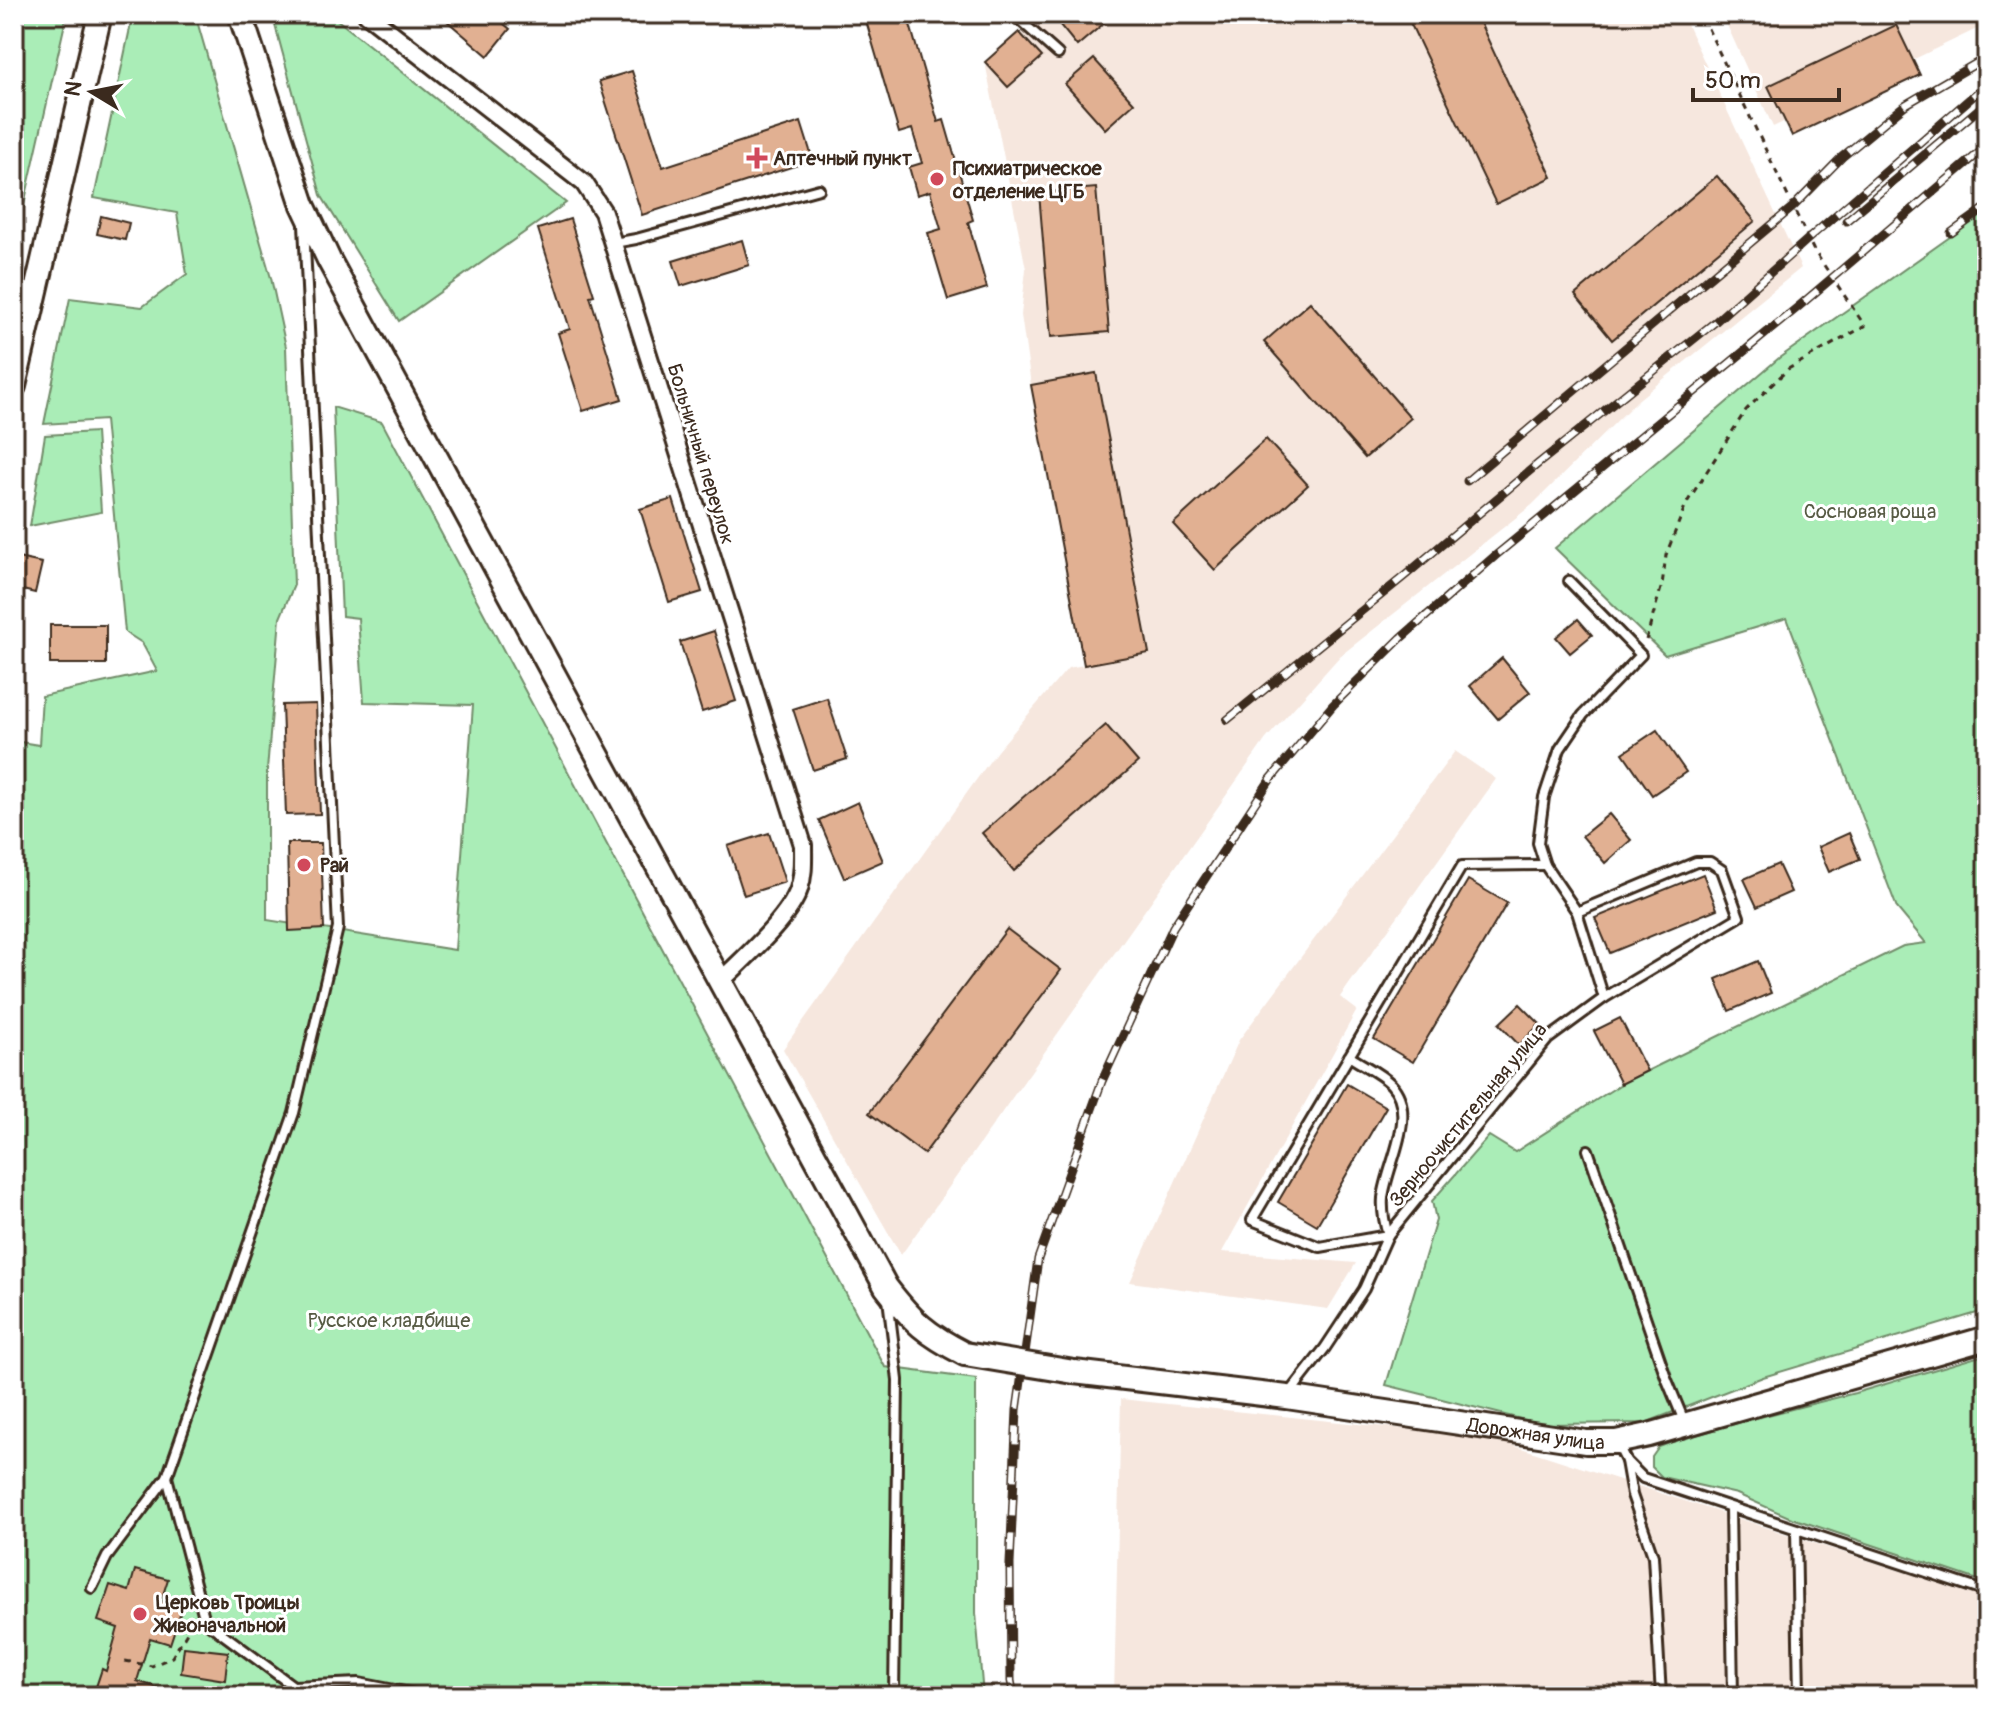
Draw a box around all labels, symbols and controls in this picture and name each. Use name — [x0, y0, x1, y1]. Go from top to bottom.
north arrow — [52, 52, 132, 132]
scale bar — [1693, 52, 1839, 102]
text: 50 m — [1705, 66, 1761, 95]
text: N — [58, 79, 88, 98]
place label: Аптечный пункт — [773, 146, 913, 171]
marker: Аптечный пункт — [748, 149, 766, 167]
place label: Психиатрическое отделение ЦГБ — [952, 156, 1103, 204]
marker: Психиатрическое отделение ЦГБ — [928, 170, 946, 188]
street label: Больничный переулок — [662, 361, 740, 547]
park label: Сосновая роща — [1804, 499, 1936, 524]
place label: Рай — [320, 853, 349, 878]
marker: Рай — [295, 856, 313, 874]
street label: Зерноочистительная улица — [1384, 1018, 1552, 1212]
park label: Русское кладбище — [308, 1308, 470, 1333]
street label: Дорожная улица — [1464, 1412, 1604, 1455]
place label: Церковь Троицы Живоначальной — [153, 1590, 300, 1638]
marker: Церковь Троицы Живоначальной — [131, 1605, 149, 1623]

